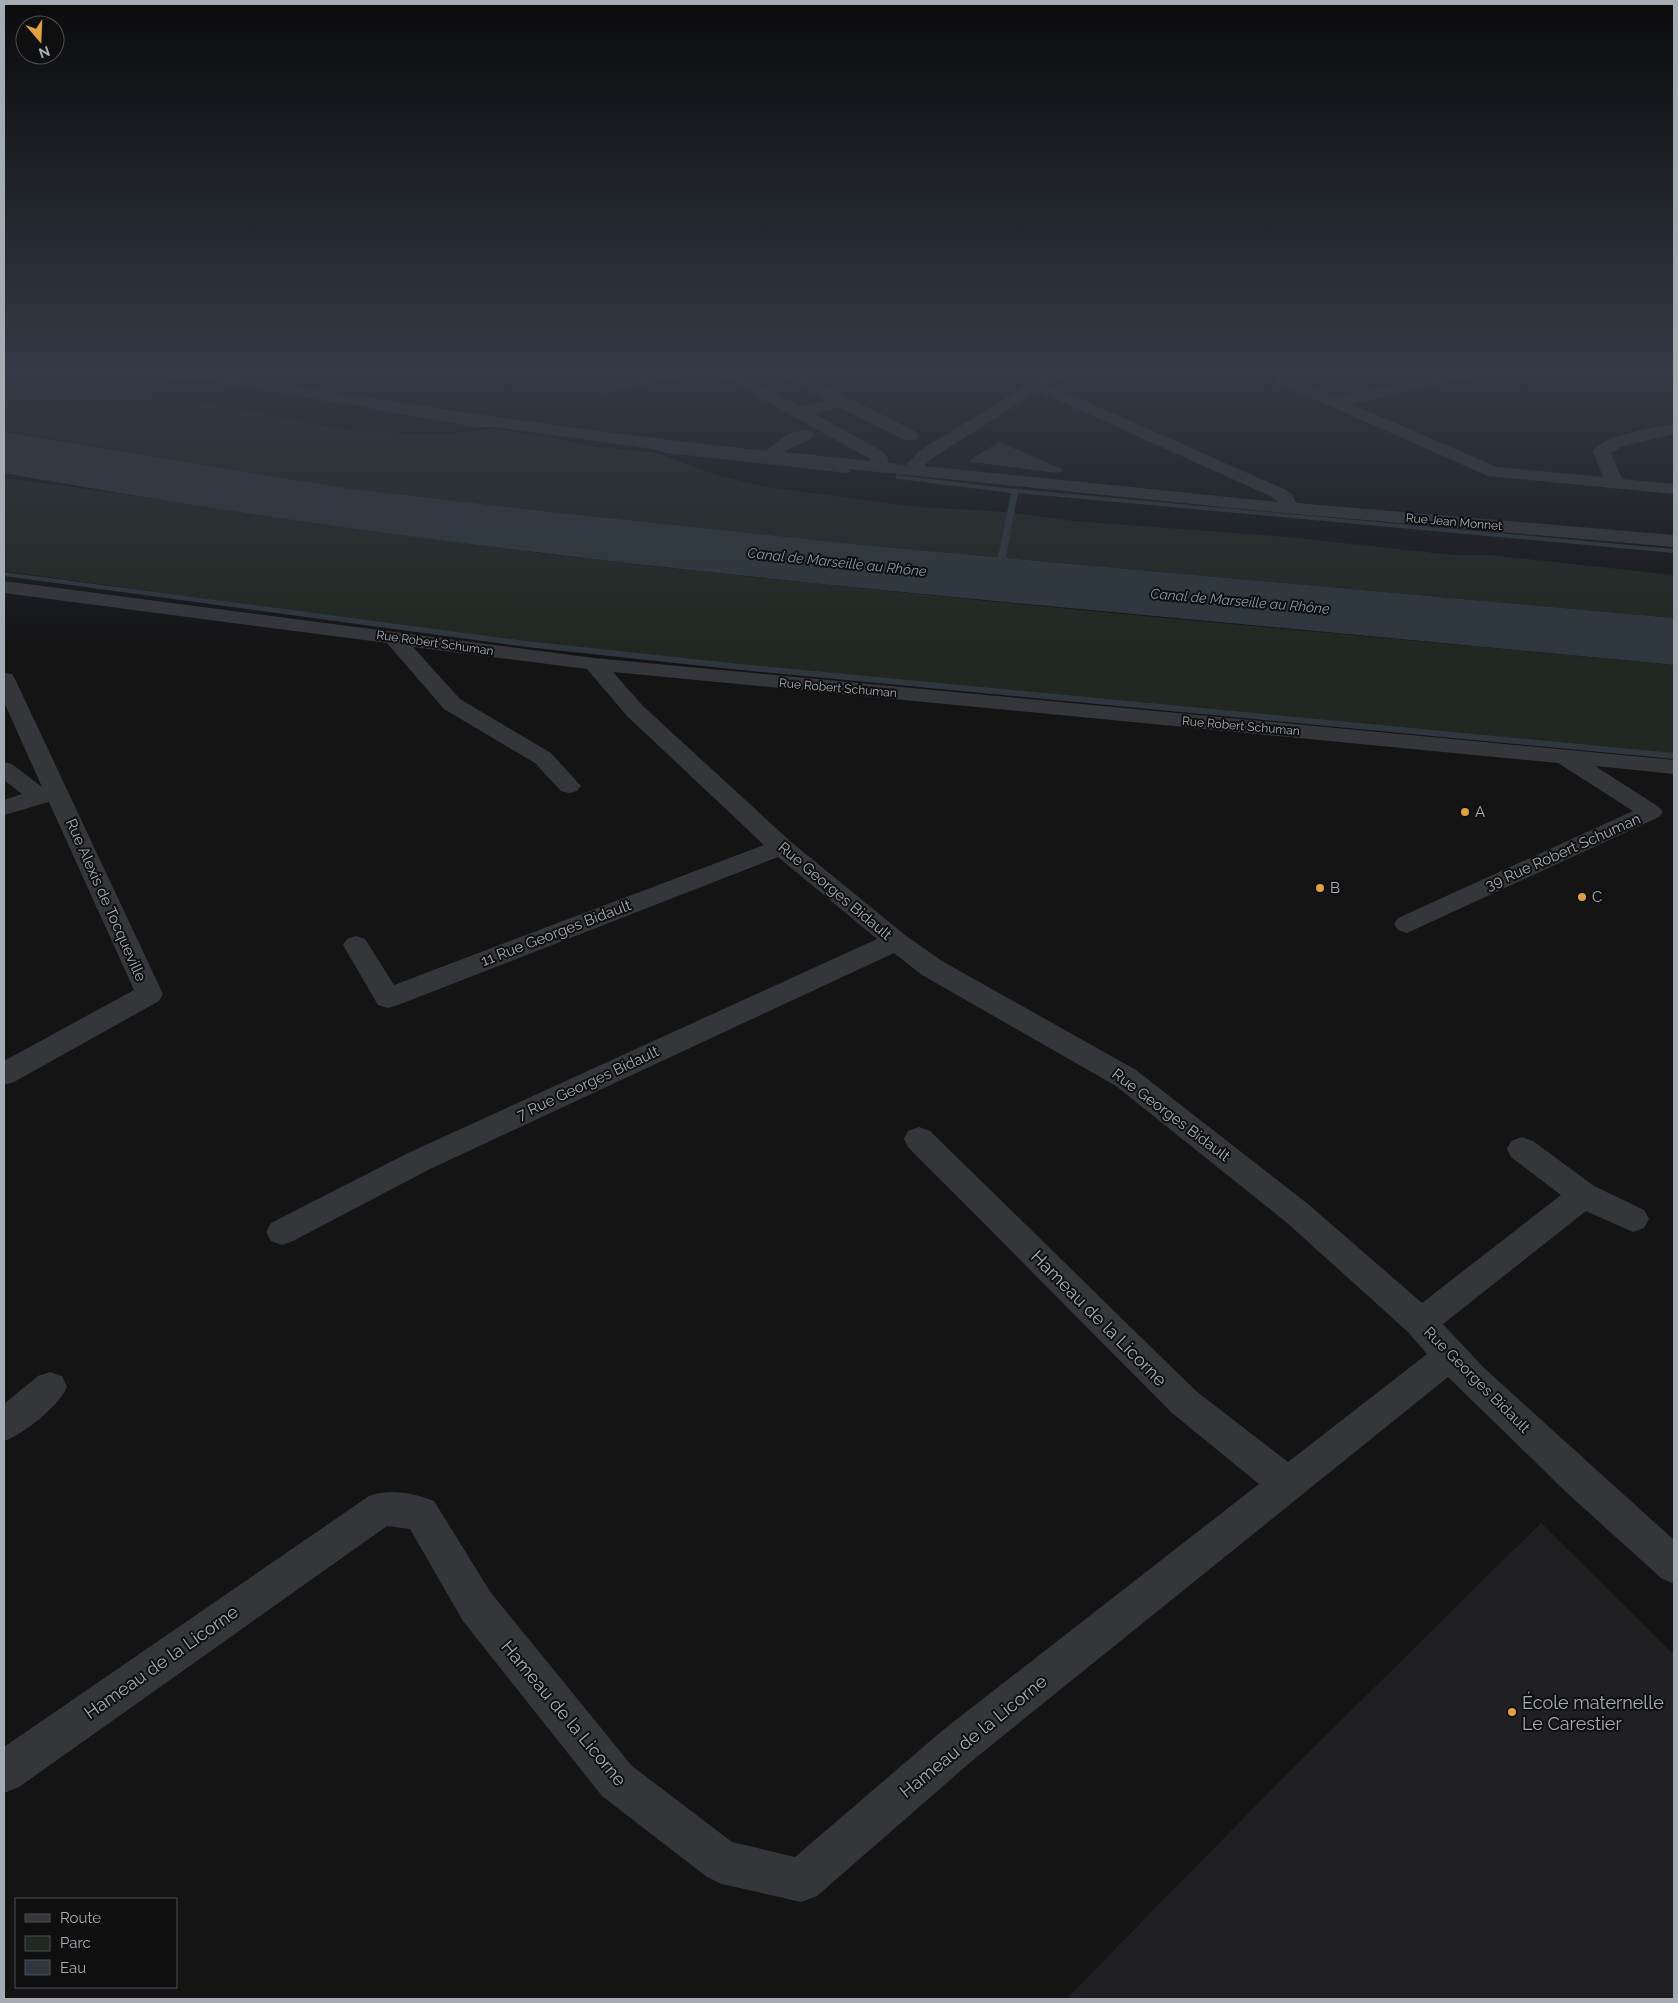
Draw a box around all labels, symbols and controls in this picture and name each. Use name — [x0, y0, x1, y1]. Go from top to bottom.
north arrow — [15, 15, 65, 65]
text: N — [37, 43, 52, 62]
street label: Rue Jean Monnet — [1405, 511, 1503, 533]
water label: Canal de Marseille au Rhône — [747, 545, 928, 579]
water label: Canal de Marseille au Rhône — [1150, 585, 1331, 617]
street label: Rue Robert Schuman — [376, 628, 494, 658]
street label: Rue Robert Schuman — [779, 676, 897, 700]
street label: Rue Robert Schuman — [1182, 714, 1300, 738]
place label: A — [1475, 803, 1485, 821]
marker: A — [1459, 806, 1471, 818]
street label: 39 Rue Robert Schuman — [1483, 810, 1643, 894]
street label: Rue Alexis de Tocqueville — [62, 816, 150, 984]
street label: Rue Georges Bidault — [775, 838, 895, 944]
place label: B — [1330, 879, 1340, 897]
marker: B — [1314, 882, 1326, 894]
place label: C — [1592, 888, 1602, 906]
marker: C — [1576, 891, 1588, 903]
street label: 11 Rue Georges Bidault — [478, 896, 634, 970]
street label: 7 Rue Georges Bidault — [514, 1042, 662, 1124]
street label: Rue Georges Bidault — [1109, 1065, 1233, 1165]
street label: Hameau de la Licorne — [1027, 1246, 1171, 1390]
street label: Rue Georges Bidault — [1420, 1323, 1534, 1437]
street label: Hameau de la Licorne — [80, 1601, 242, 1723]
street label: Hameau de la Licorne — [497, 1636, 631, 1790]
street label: Hameau de la Licorne — [895, 1670, 1051, 1802]
place label: École maternelle Le Carestier — [1522, 1691, 1664, 1734]
marker: École maternelle Le Carestier — [1506, 1706, 1518, 1718]
legend — [15, 1898, 178, 1988]
text: Route — [60, 1909, 101, 1927]
text: Parc — [60, 1934, 91, 1952]
text: Eau — [60, 1959, 86, 1977]

